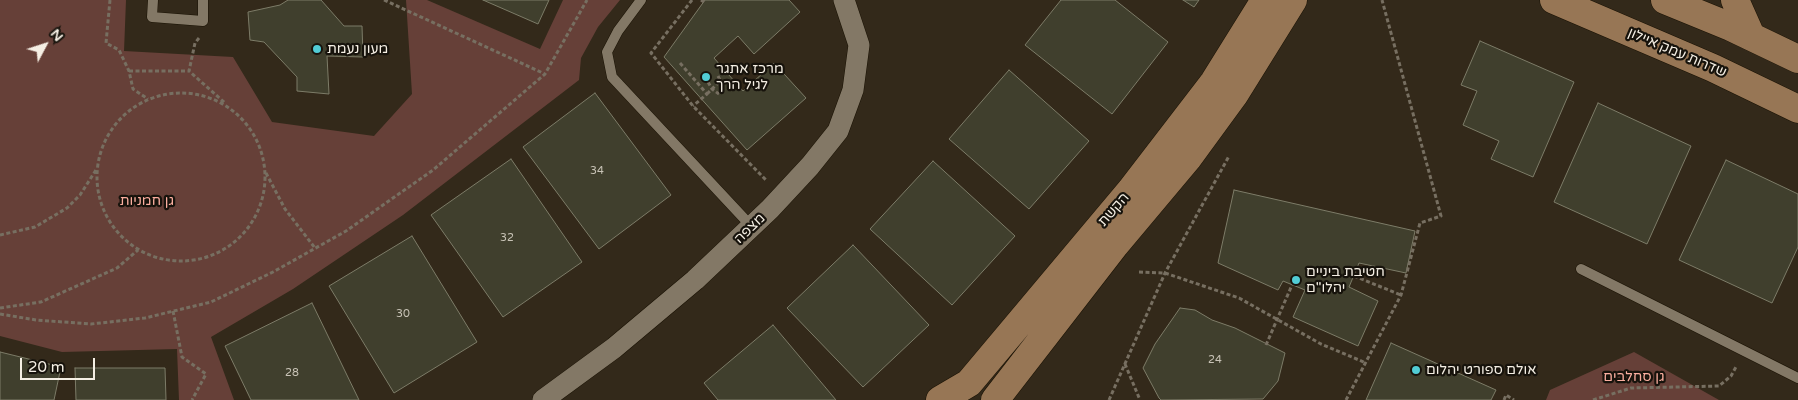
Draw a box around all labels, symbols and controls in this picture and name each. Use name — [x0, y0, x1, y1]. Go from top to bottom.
north arrow — [20, 20, 70, 70]
text: N — [47, 25, 67, 45]
street label: שדרות עמק איילון — [1625, 25, 1729, 81]
place label: מעון נעמת — [327, 41, 388, 57]
marker: מעון נעמת — [311, 43, 323, 55]
place label: מרכז אתגר לגיל הרך — [716, 61, 784, 94]
marker: מרכז אתגר לגיל הרך — [700, 71, 712, 83]
house number: 34 — [590, 164, 604, 178]
street label: הקשת — [1095, 190, 1133, 230]
park label: גן חמניות — [120, 193, 174, 209]
street label: מצפה — [731, 210, 769, 248]
house number: 32 — [500, 231, 514, 245]
place label: חטיבת ביניים יהלו"ם — [1306, 264, 1385, 296]
marker: חטיבת ביניים יהלו"ם — [1290, 274, 1302, 286]
house number: 30 — [396, 307, 410, 321]
scale bar — [22, 348, 98, 380]
house number: 24 — [1208, 353, 1222, 367]
text: 20 m — [28, 358, 65, 376]
place label: אולם ספורט יהלום — [1426, 362, 1536, 378]
marker: אולם ספורט יהלום — [1410, 364, 1422, 376]
house number: 28 — [285, 366, 299, 380]
park label: גן סחלבים — [1603, 369, 1665, 385]

